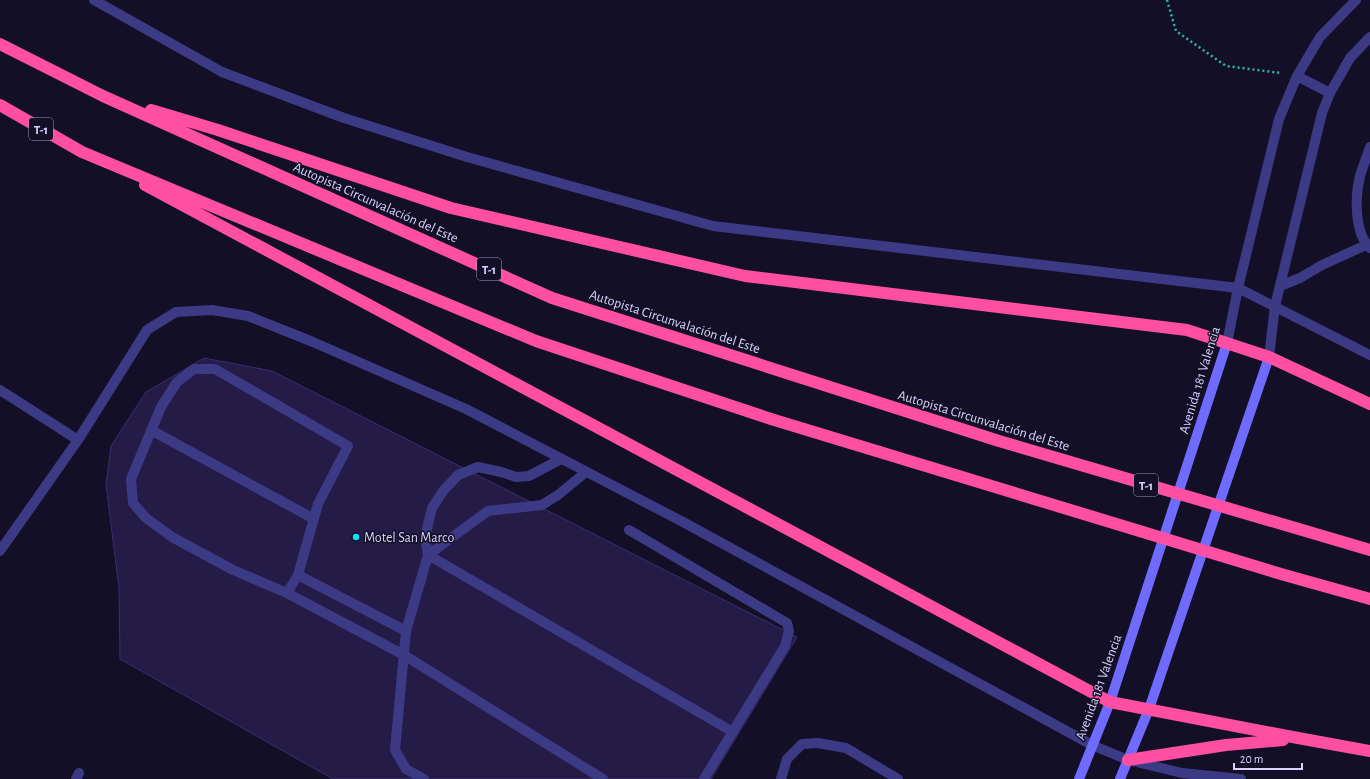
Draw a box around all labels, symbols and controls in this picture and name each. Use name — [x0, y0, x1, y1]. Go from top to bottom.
road number: T-1 — [29, 118, 53, 140]
street label: Autopista Circunvalación del Este — [291, 160, 460, 246]
road number: T-1 — [477, 258, 501, 280]
street label: Autopista Circunvalación del Este — [587, 288, 762, 356]
street label: Avenida 181 Valencia — [1177, 325, 1223, 436]
street label: Autopista Circunvalación del Este — [896, 388, 1071, 454]
road number: T-1 — [1134, 474, 1158, 496]
place label: Motel San Marco — [364, 531, 454, 545]
marker: Motel San Marco — [351, 532, 361, 542]
street label: Avenida 181 Valencia — [1073, 632, 1125, 742]
scale bar — [1234, 745, 1302, 771]
text: 20 m — [1240, 753, 1263, 765]

